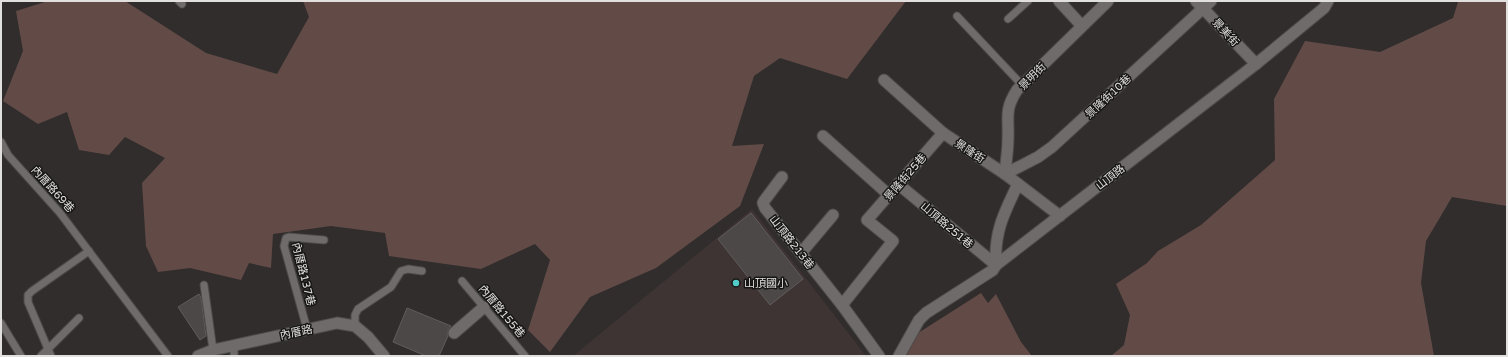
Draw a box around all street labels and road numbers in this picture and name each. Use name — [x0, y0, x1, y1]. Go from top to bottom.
street label: 景美街 — [1210, 16, 1242, 49]
street label: 景明街 — [1016, 60, 1049, 93]
street label: 景隆街10巷 — [1083, 72, 1134, 121]
street label: 景隆街 — [952, 137, 987, 166]
street label: 景隆街25巷 — [882, 151, 929, 203]
street label: 山頂路 — [1093, 162, 1127, 193]
street label: 內厝路69巷 — [28, 163, 77, 215]
street label: 山頂路251巷 — [918, 200, 976, 251]
street label: 山頂路213巷 — [767, 213, 817, 272]
street label: 內厝路137巷 — [289, 241, 318, 307]
street label: 內厝路155巷 — [476, 282, 527, 340]
street label: 內厝路 — [279, 323, 314, 342]

